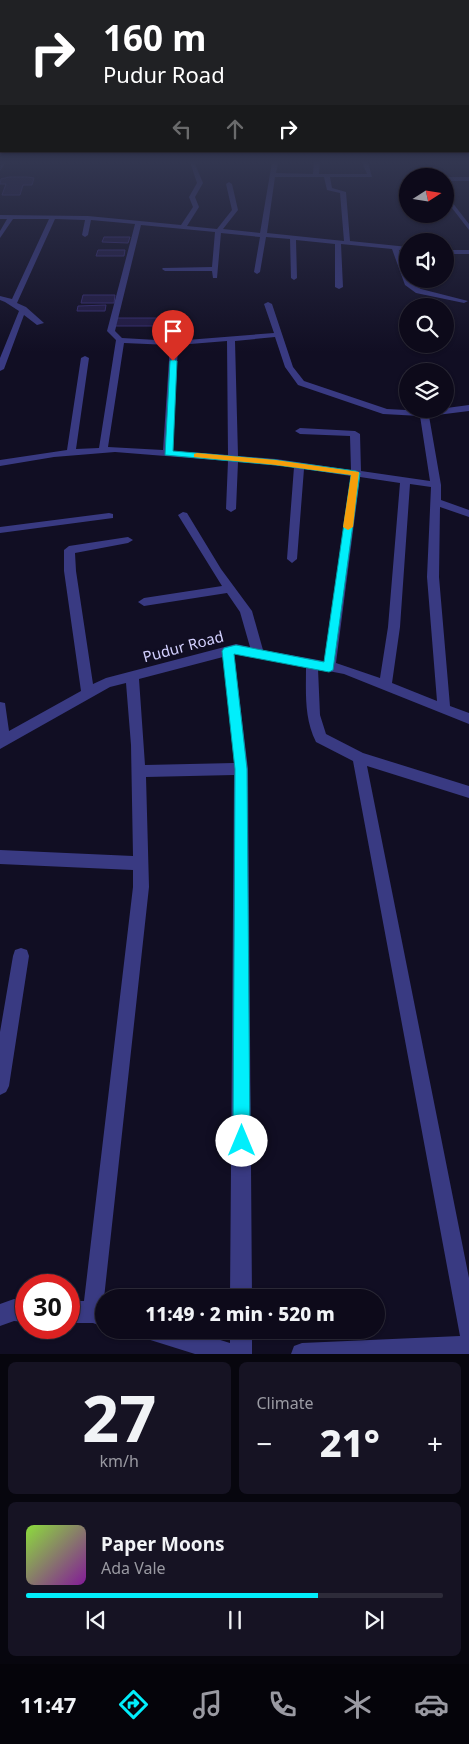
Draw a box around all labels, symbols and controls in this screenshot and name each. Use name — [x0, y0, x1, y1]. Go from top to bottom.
text: 160 m — [103, 14, 206, 61]
icon: right — [20, 20, 85, 85]
text: Pudur Road — [103, 59, 225, 89]
icon: left — [168, 115, 196, 143]
icon: ahead — [221, 115, 249, 143]
icon: right — [274, 115, 302, 143]
north arrow — [399, 168, 454, 222]
map controls — [399, 168, 454, 418]
button: sound — [399, 233, 454, 288]
button: search — [399, 298, 454, 353]
pin — [152, 310, 194, 361]
icon: arrive — [159, 317, 187, 345]
button: layers — [399, 363, 454, 418]
street label: Pudur Road — [140, 626, 226, 666]
position arrow — [215, 1114, 267, 1166]
speed limit sign: 30 — [15, 1274, 80, 1339]
text: 11:49 · 2 min · 520 m — [145, 1301, 335, 1327]
text: 27 — [82, 1373, 156, 1461]
text: Climate — [257, 1392, 314, 1414]
text: 21° — [320, 1416, 380, 1468]
text: − — [257, 1424, 273, 1462]
text: + — [427, 1424, 443, 1462]
text: km/h — [100, 1450, 139, 1472]
text: Paper Moons — [101, 1531, 225, 1557]
text: Ada Vale — [101, 1557, 166, 1579]
icon: previous — [82, 1606, 110, 1634]
icon: pause — [221, 1606, 249, 1634]
icon: next — [360, 1606, 388, 1634]
icon: directions — [116, 1687, 151, 1722]
icon: music — [190, 1687, 225, 1722]
icon: phone — [265, 1687, 300, 1722]
icon: climate — [340, 1687, 375, 1722]
icon: car — [414, 1687, 449, 1722]
text: 11:47 — [20, 1689, 76, 1719]

